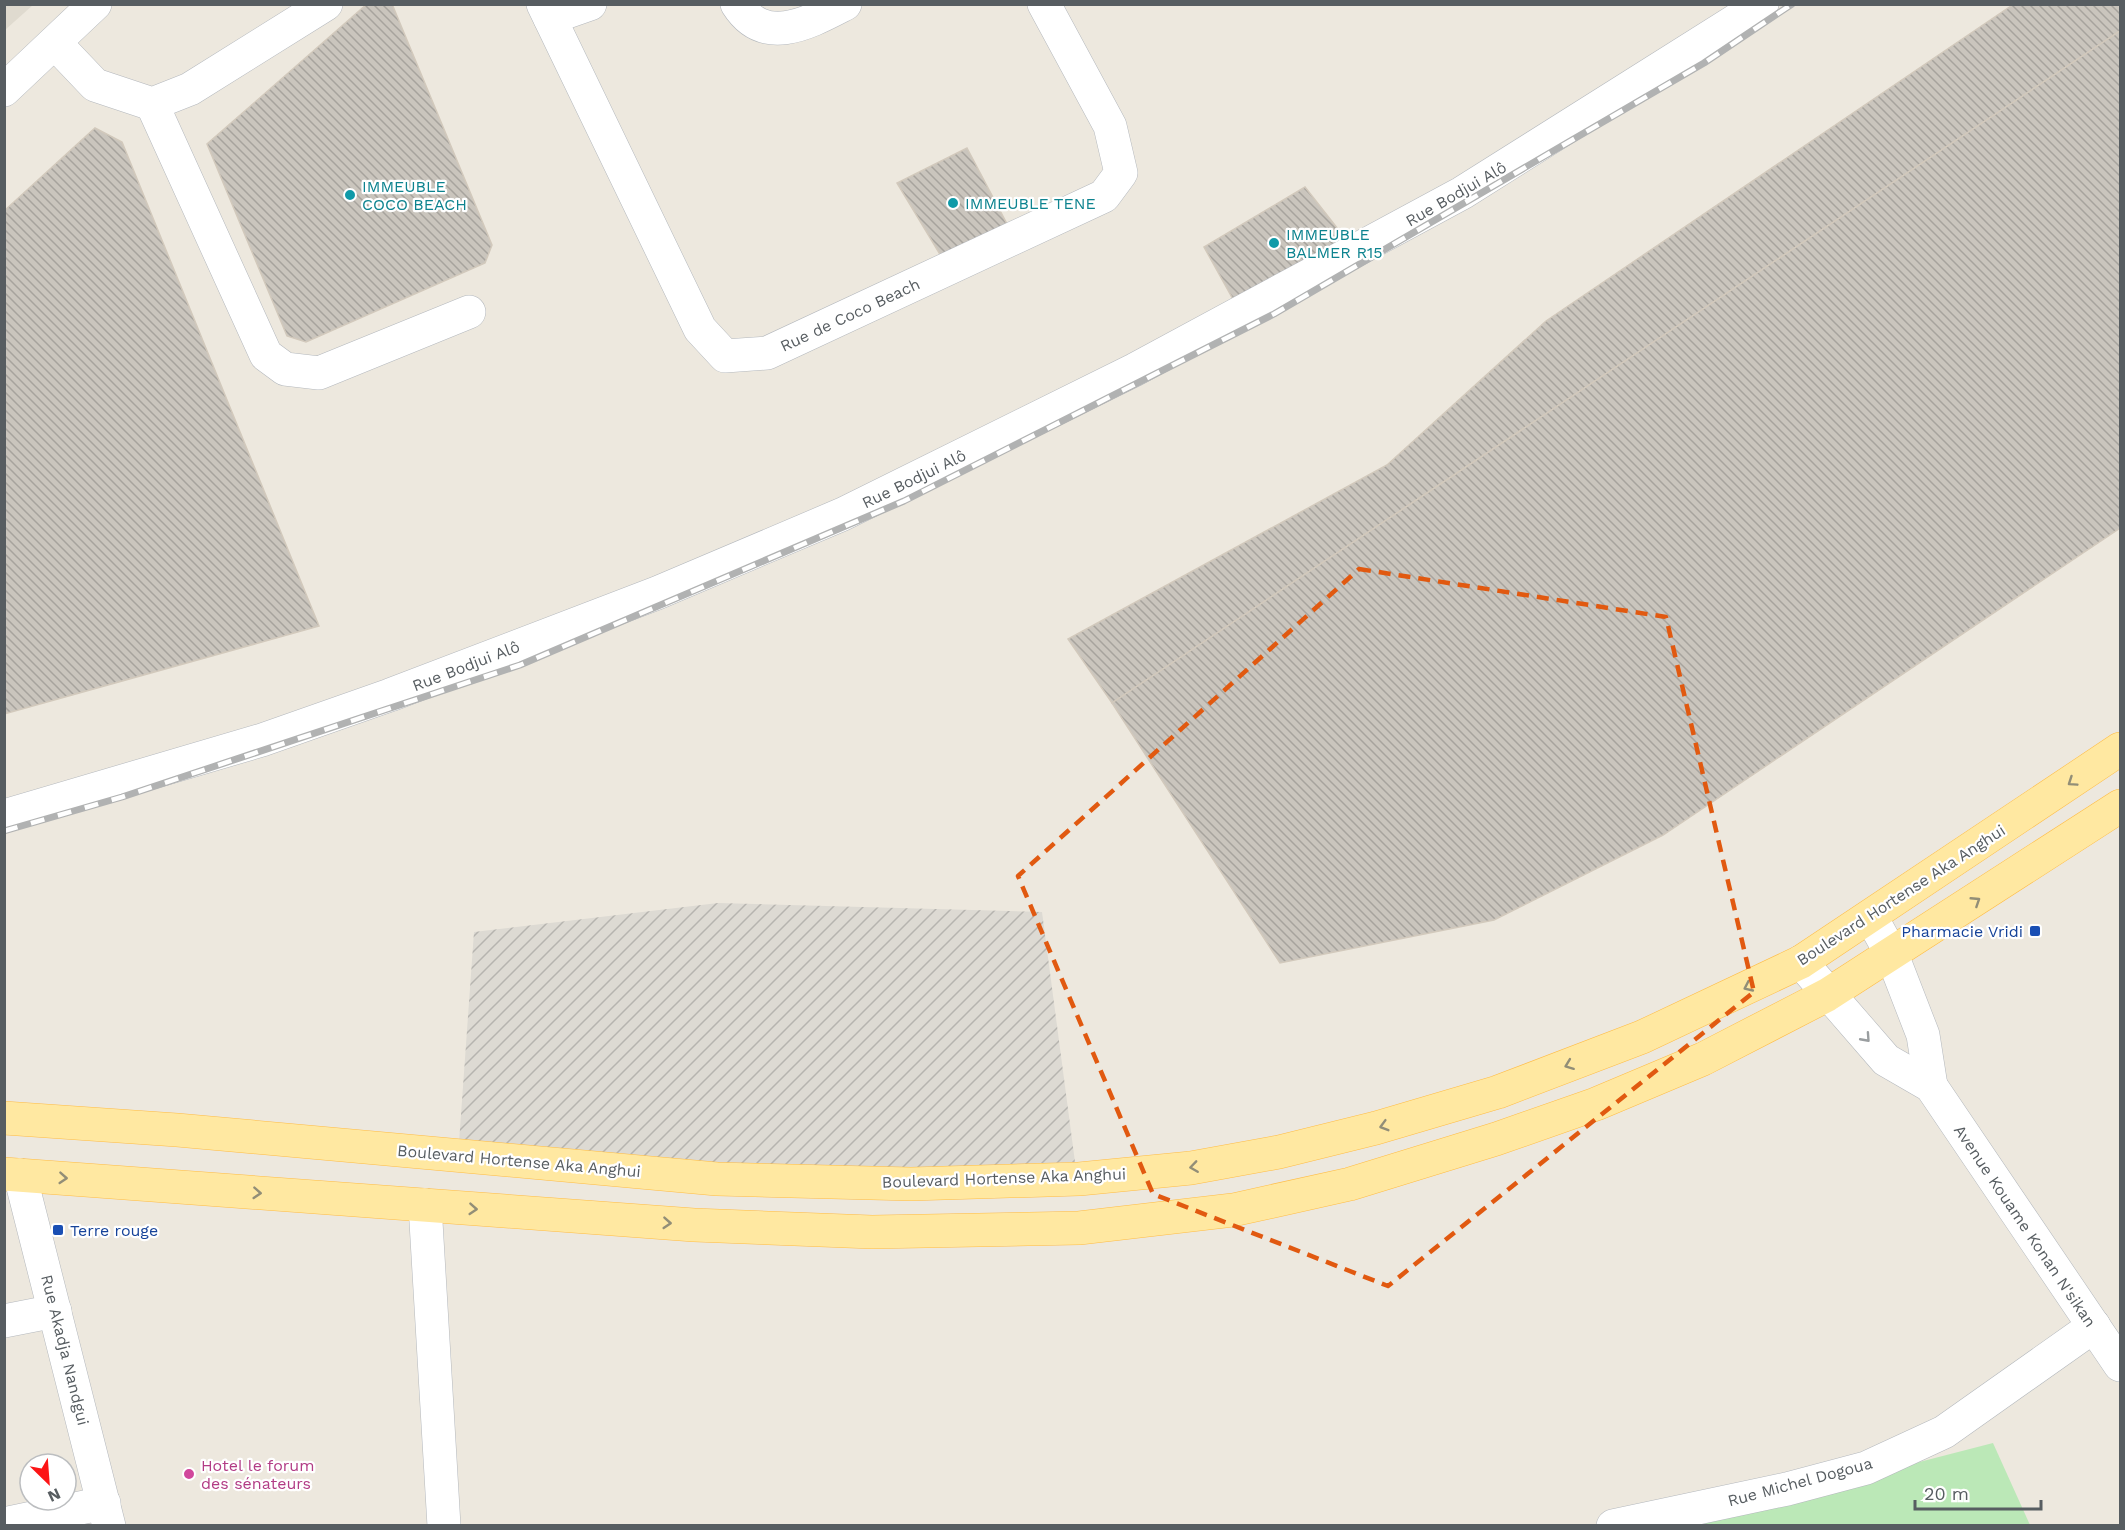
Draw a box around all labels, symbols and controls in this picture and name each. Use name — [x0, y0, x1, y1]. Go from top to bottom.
street label: Rue Bodjui Alô — [1402, 157, 1510, 231]
place label: IMMEUBLE COCO BEACH — [362, 177, 467, 214]
marker: IMMEUBLE COCO BEACH — [343, 188, 357, 202]
place label: IMMEUBLE TENE — [965, 194, 1096, 213]
marker: IMMEUBLE TENE — [946, 196, 960, 210]
place label: IMMEUBLE BALMER R15 — [1286, 225, 1383, 262]
marker: IMMEUBLE BALMER R15 — [1267, 236, 1281, 250]
street label: Rue de Coco Beach — [777, 274, 923, 356]
street label: Rue Bodjui Alô — [859, 446, 969, 512]
street label: Rue Bodjui Alô — [410, 637, 522, 695]
one-way arrow — [2068, 775, 2079, 786]
street label: Boulevard Hortense Aka Anghui — [1793, 820, 2009, 970]
one-way arrow — [1970, 896, 1980, 908]
place label: Pharmacie Vridi — [1901, 922, 2023, 941]
marker: Pharmacie Vridi — [2028, 924, 2042, 938]
one-way arrow — [1743, 979, 1754, 991]
one-way arrow — [1859, 1031, 1870, 1042]
one-way arrow — [1564, 1058, 1575, 1071]
one-way arrow — [1379, 1119, 1390, 1131]
street label: Avenue Kouame Konan N'sikan — [1950, 1121, 2100, 1331]
street label: Boulevard Hortense Aka Anghui — [396, 1141, 642, 1181]
one-way arrow — [1189, 1160, 1198, 1172]
street label: Boulevard Hortense Aka Anghui — [882, 1164, 1126, 1192]
one-way arrow — [58, 1171, 67, 1184]
one-way arrow — [253, 1186, 262, 1199]
one-way arrow — [468, 1202, 477, 1215]
one-way arrow — [663, 1216, 672, 1229]
place label: Terre rouge — [70, 1221, 158, 1240]
marker: Terre rouge — [51, 1223, 65, 1237]
street label: Rue Akadja Nandgui — [37, 1273, 93, 1427]
north arrow — [18, 1452, 78, 1512]
street label: Rue Michel Dogoua — [1726, 1454, 1874, 1510]
place label: Hotel le forum des sénateurs — [201, 1456, 314, 1493]
marker: Hotel le forum des sénateurs — [182, 1467, 196, 1481]
scale bar — [1915, 1473, 2041, 1511]
text: 20 m — [1924, 1483, 1969, 1504]
text: N — [45, 1484, 64, 1506]

